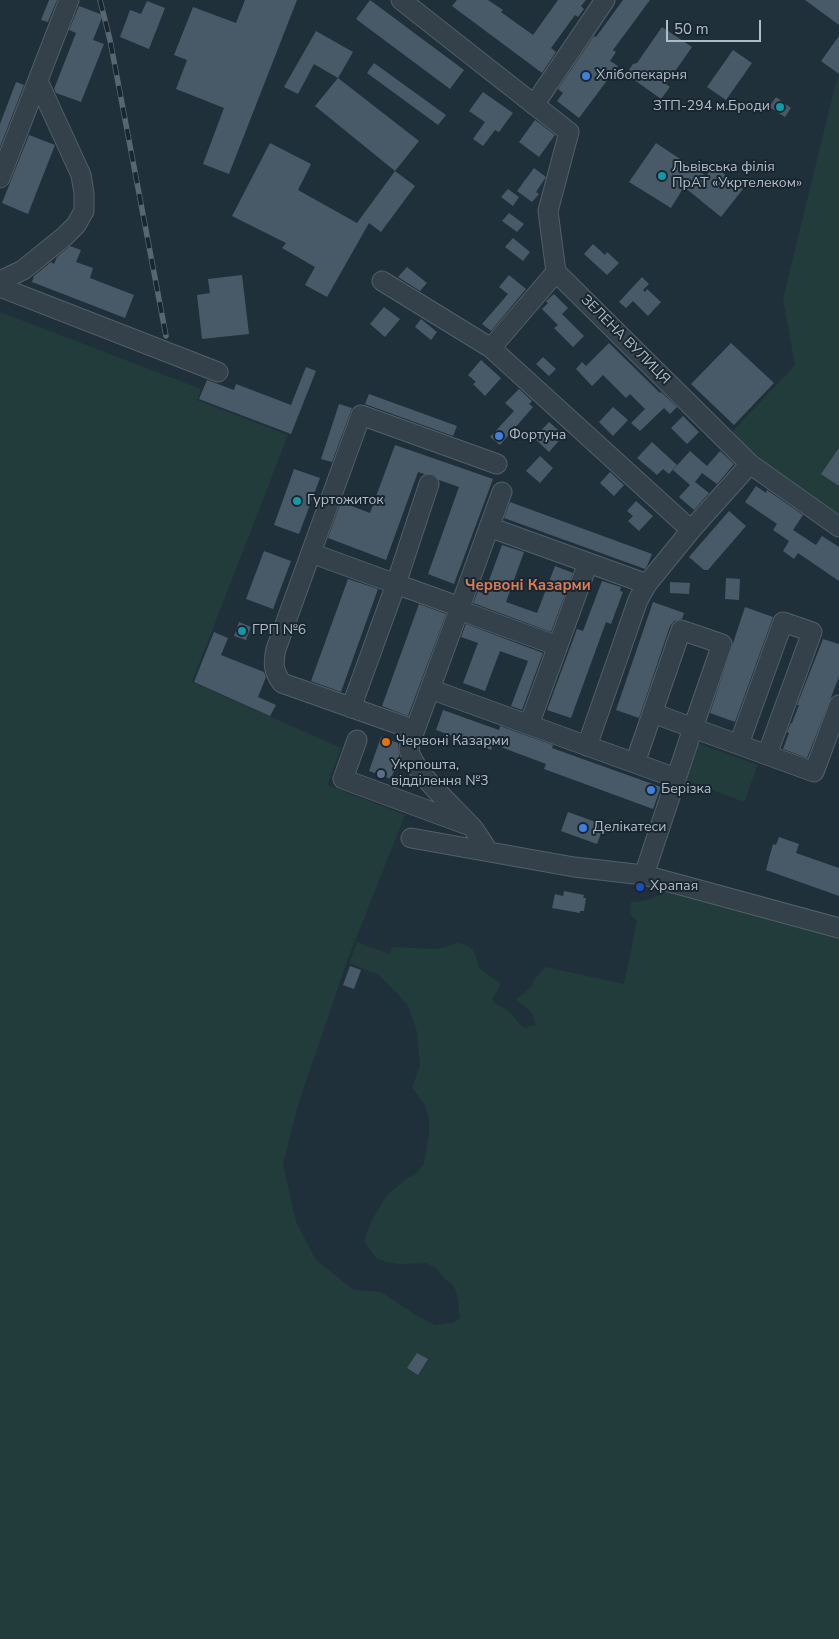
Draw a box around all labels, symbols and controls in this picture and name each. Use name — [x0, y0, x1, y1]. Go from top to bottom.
scale bar — [669, 10, 764, 42]
text: 50 m — [674, 19, 709, 39]
place label: Хлібопекарня — [596, 68, 687, 84]
marker: Хлібопекарня — [580, 70, 592, 82]
place label: ЗТП-294 м.Броди — [653, 99, 770, 115]
marker: ЗТП-294 м.Броди — [774, 101, 786, 113]
place label: Львівська філія ПрАТ «Укртелеком» — [672, 160, 802, 192]
marker: Львівська філія ПрАТ «Укртелеком» — [656, 170, 668, 182]
street label: ЗЕЛЕНА ВУЛИЦЯ — [577, 292, 673, 388]
place label: Фортуна — [509, 428, 566, 444]
marker: Фортуна — [493, 430, 505, 442]
place label: Гуртожиток — [307, 493, 384, 509]
marker: Гуртожиток — [291, 495, 303, 507]
district label: Червоні Казарми — [465, 577, 591, 595]
place label: ГРП №6 — [252, 623, 306, 639]
marker: ГРП №6 — [236, 625, 248, 637]
place label: Червоні Казарми — [396, 734, 509, 750]
marker: Червоні Казарми — [380, 736, 392, 748]
place label: Укрпошта, відділення №3 — [391, 758, 489, 790]
marker: Укрпошта, відділення №3 — [375, 768, 387, 780]
place label: Берізка — [661, 782, 711, 798]
marker: Берізка — [645, 784, 657, 796]
place label: Делікатеси — [593, 820, 666, 836]
marker: Делікатеси — [577, 822, 589, 834]
place label: Храпая — [650, 879, 698, 895]
marker: Храпая — [634, 881, 646, 893]

